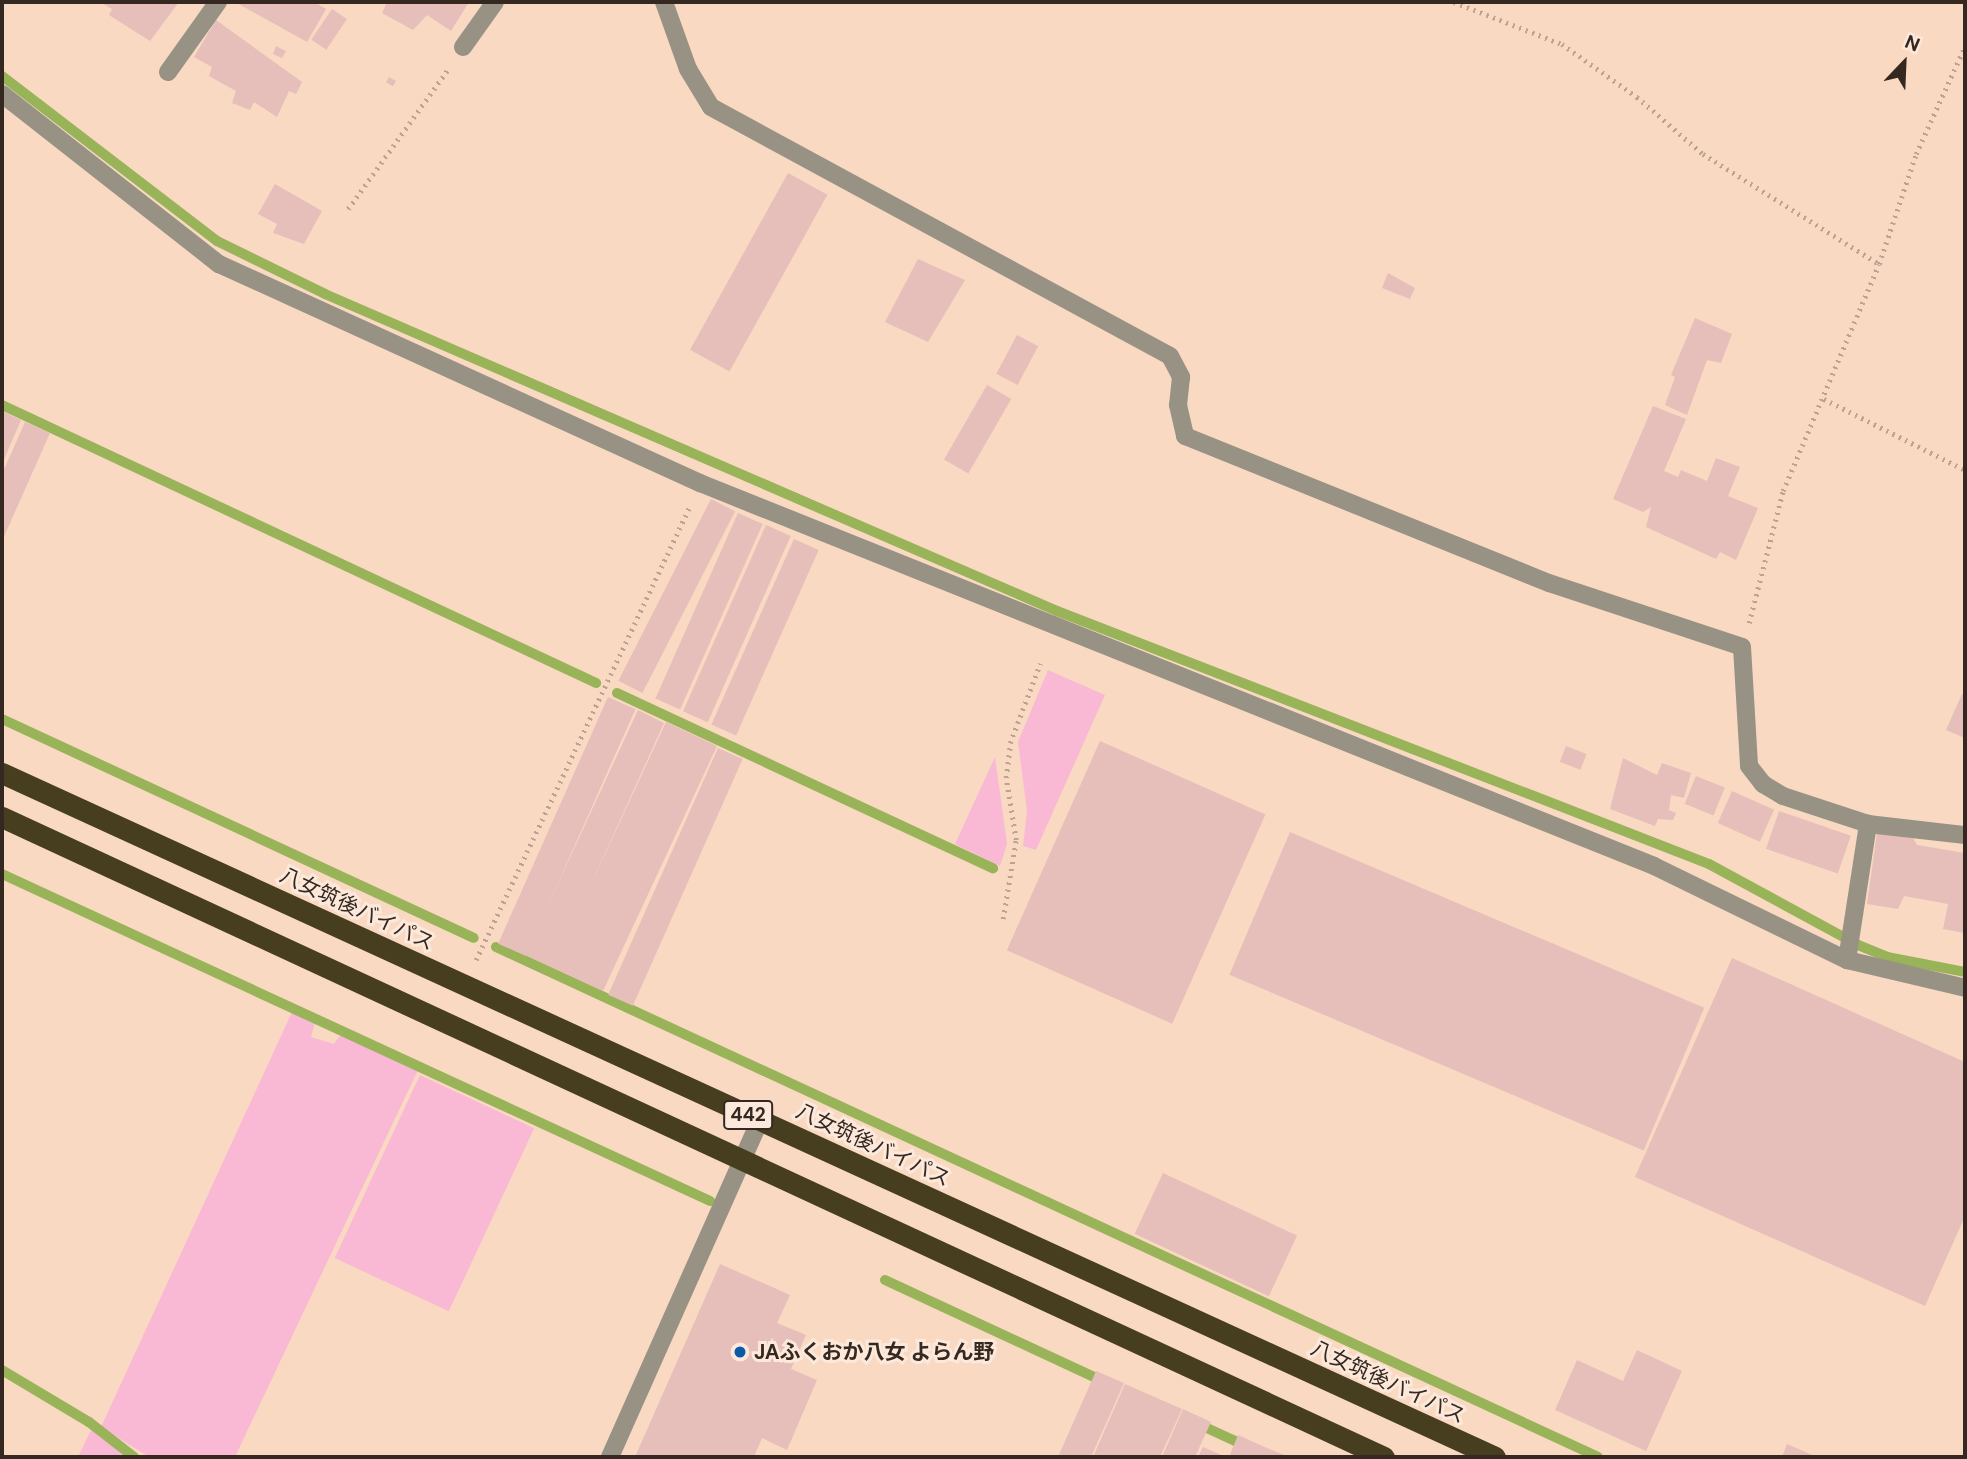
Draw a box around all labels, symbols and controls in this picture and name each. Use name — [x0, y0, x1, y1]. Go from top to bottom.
north arrow — [1869, 28, 1939, 98]
text: N — [1901, 29, 1924, 57]
street label: 八女筑後バイパス — [276, 862, 438, 956]
street label: 八女筑後バイパス — [792, 1098, 954, 1192]
road number: 442 — [722, 1100, 774, 1130]
street label: 八女筑後バイパス — [1307, 1335, 1469, 1429]
place label: JAふくおか八女 よらん野 — [754, 1339, 995, 1365]
marker: JAふくおか八女 よらん野 — [732, 1344, 748, 1360]

